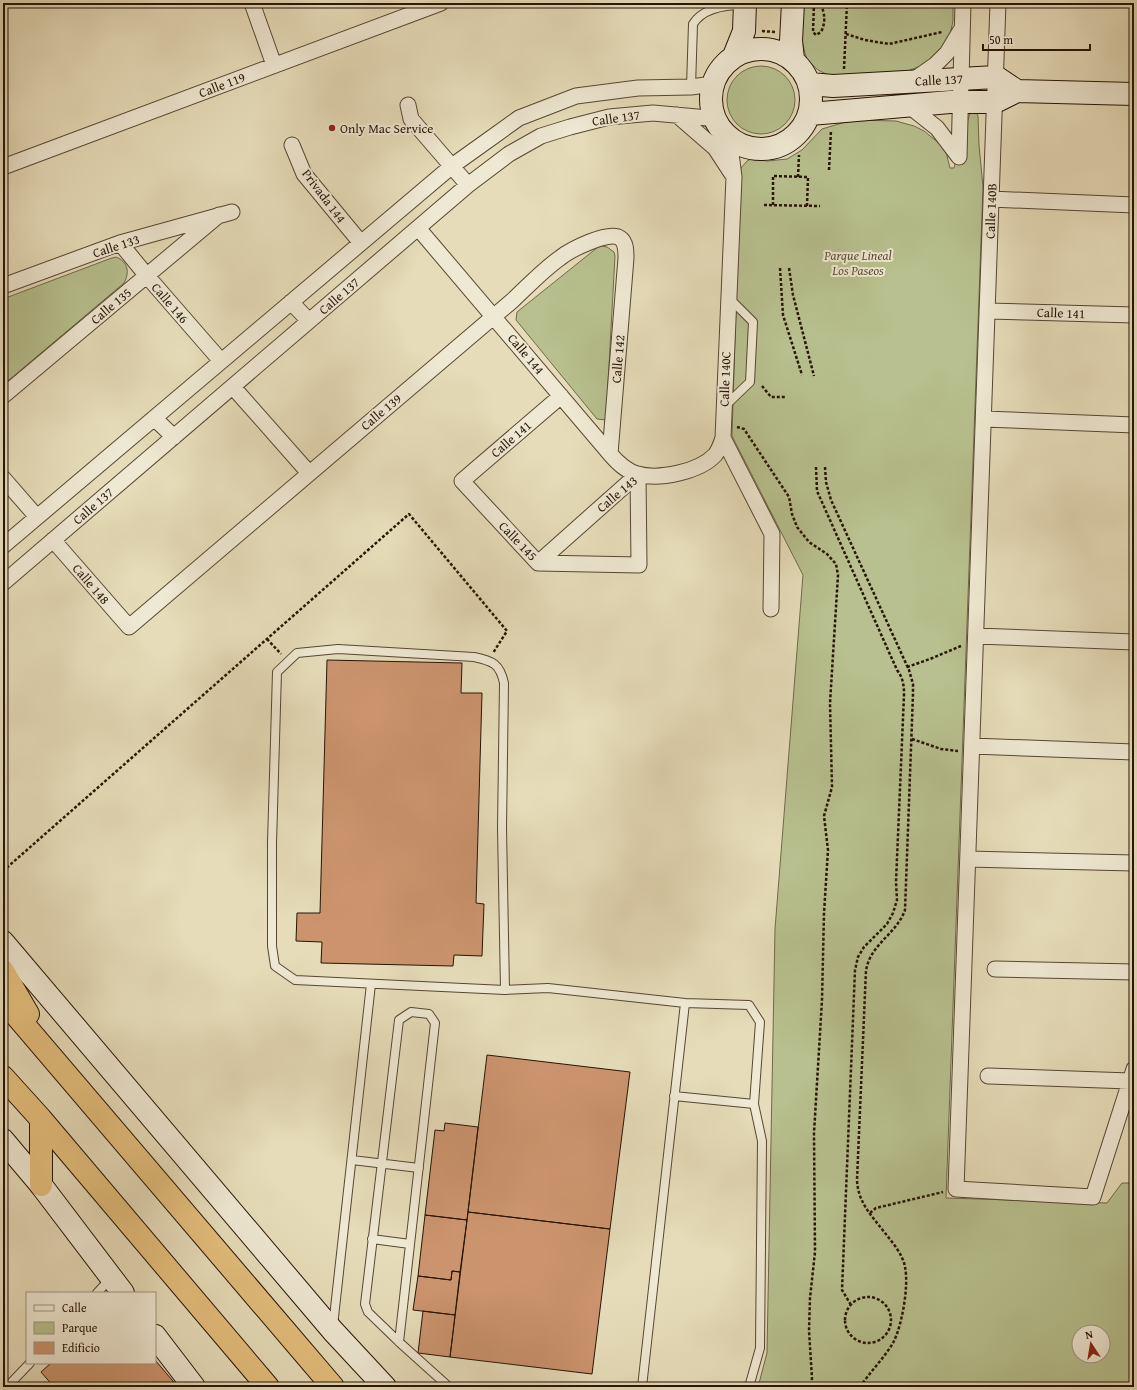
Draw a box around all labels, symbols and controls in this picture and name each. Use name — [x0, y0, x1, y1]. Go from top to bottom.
scale bar — [983, 26, 1090, 52]
text: 50 m — [989, 31, 1013, 48]
street label: Calle 119 — [196, 67, 248, 103]
street label: Calle 137 — [914, 69, 964, 91]
street label: Calle 137 — [591, 105, 641, 131]
place label: Only Mac Service — [340, 119, 433, 138]
marker: Only Mac Service — [327, 123, 337, 133]
street label: Privada 144 — [297, 165, 351, 227]
street label: Calle 140B — [981, 183, 1001, 239]
street label: Calle 133 — [90, 230, 142, 262]
park label: Parque Lineal Los Paseos — [823, 246, 892, 280]
street label: Calle 137 — [315, 273, 363, 319]
street label: Calle 146 — [147, 279, 193, 327]
street label: Calle 135 — [86, 283, 136, 329]
street label: Calle 141 — [1037, 303, 1085, 323]
street label: Calle 144 — [503, 329, 549, 379]
street label: Calle 142 — [606, 334, 630, 384]
street label: Calle 140C — [715, 351, 735, 407]
street label: Calle 139 — [356, 389, 406, 435]
street label: Calle 141 — [487, 416, 535, 462]
street label: Calle 143 — [592, 471, 642, 517]
street label: Calle 137 — [69, 483, 117, 529]
street label: Calle 145 — [494, 517, 542, 565]
street label: Calle 148 — [68, 560, 114, 608]
legend — [26, 1292, 156, 1364]
text: Calle — [62, 1299, 87, 1316]
text: Parque — [62, 1319, 98, 1336]
north arrow — [1071, 1324, 1111, 1364]
text: N — [1084, 1325, 1095, 1343]
text: Edificio — [62, 1339, 100, 1356]

